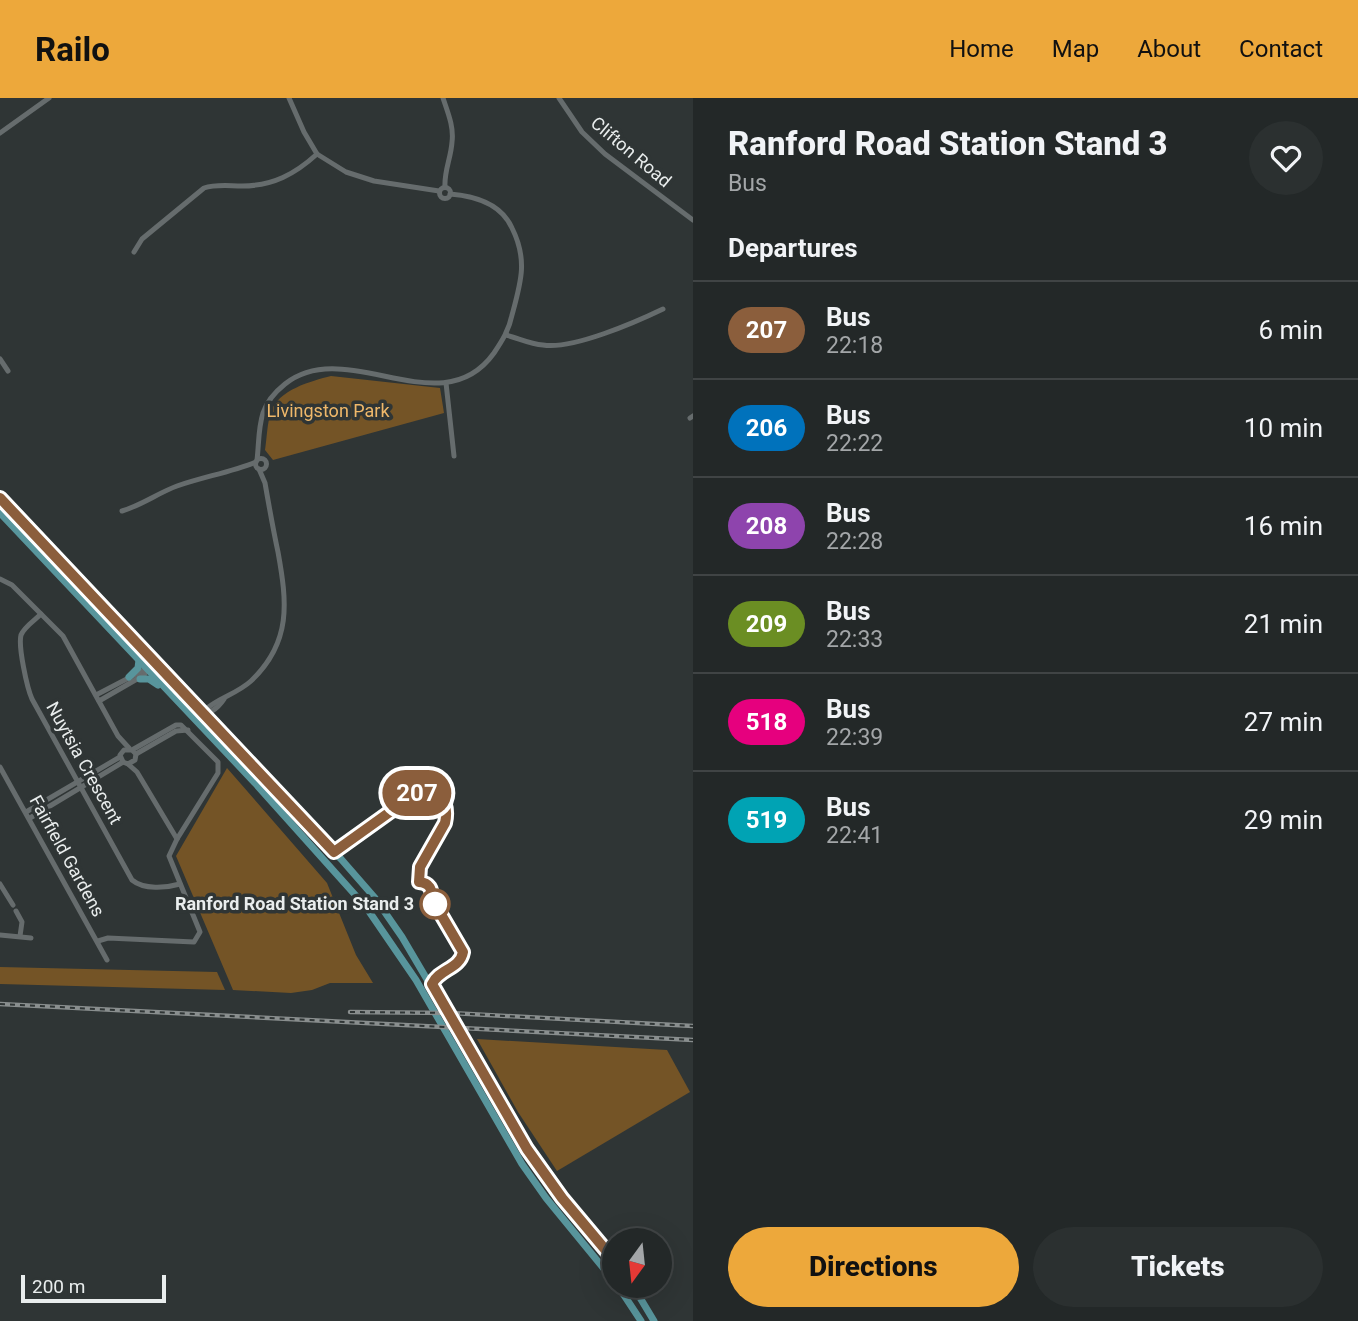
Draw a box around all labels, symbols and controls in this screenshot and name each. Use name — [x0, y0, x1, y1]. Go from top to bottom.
text: Railo — [35, 30, 110, 69]
text: Home — [949, 35, 1014, 63]
text: Map — [1052, 35, 1099, 63]
text: About — [1137, 35, 1201, 63]
text: Contact — [1239, 35, 1323, 63]
street label: Clifton Road — [587, 112, 676, 191]
button: heart — [1249, 121, 1323, 195]
text: Ranford Road Station Stand 3 — [728, 124, 1168, 163]
text: Bus — [728, 170, 767, 197]
text: Departures — [728, 233, 858, 263]
text: Bus — [826, 302, 871, 332]
text: 6 min — [1258, 315, 1323, 345]
text: 207 — [746, 316, 787, 344]
text: 22:18 — [826, 332, 883, 359]
park label: Livingston Park — [266, 400, 390, 421]
text: Bus — [826, 400, 871, 430]
text: 10 min — [1244, 413, 1323, 443]
text: 206 — [746, 414, 787, 442]
text: 22:22 — [826, 430, 883, 457]
text: Bus — [826, 498, 871, 528]
text: 16 min — [1244, 511, 1323, 541]
text: 208 — [746, 512, 787, 540]
text: 22:28 — [826, 528, 883, 555]
text: Bus — [826, 596, 871, 626]
text: 21 min — [1244, 609, 1323, 639]
text: 209 — [746, 610, 787, 638]
text: 22:33 — [826, 626, 883, 653]
text: Bus — [826, 694, 871, 724]
street label: Nuytsia Crescent — [42, 698, 127, 828]
text: 27 min — [1244, 707, 1323, 737]
text: 518 — [746, 708, 787, 736]
text: 22:39 — [826, 724, 883, 751]
line badge: 207 — [377, 770, 457, 816]
text: 207 — [396, 779, 438, 807]
street label: Fairfield Gardens — [25, 791, 109, 920]
text: Bus — [826, 792, 871, 822]
text: 29 min — [1244, 805, 1323, 835]
text: 519 — [746, 806, 787, 834]
text: 22:41 — [826, 822, 883, 849]
marker: Ranford Road Station Stand 3 — [420, 889, 450, 919]
place label: Ranford Road Station Stand 3 — [175, 893, 414, 914]
button: Directions — [728, 1227, 1019, 1307]
button: Tickets — [1033, 1227, 1323, 1307]
north arrow — [602, 1228, 672, 1298]
map controls — [602, 1228, 672, 1298]
scale bar — [21, 1272, 166, 1304]
text: 200 m — [32, 1275, 85, 1298]

